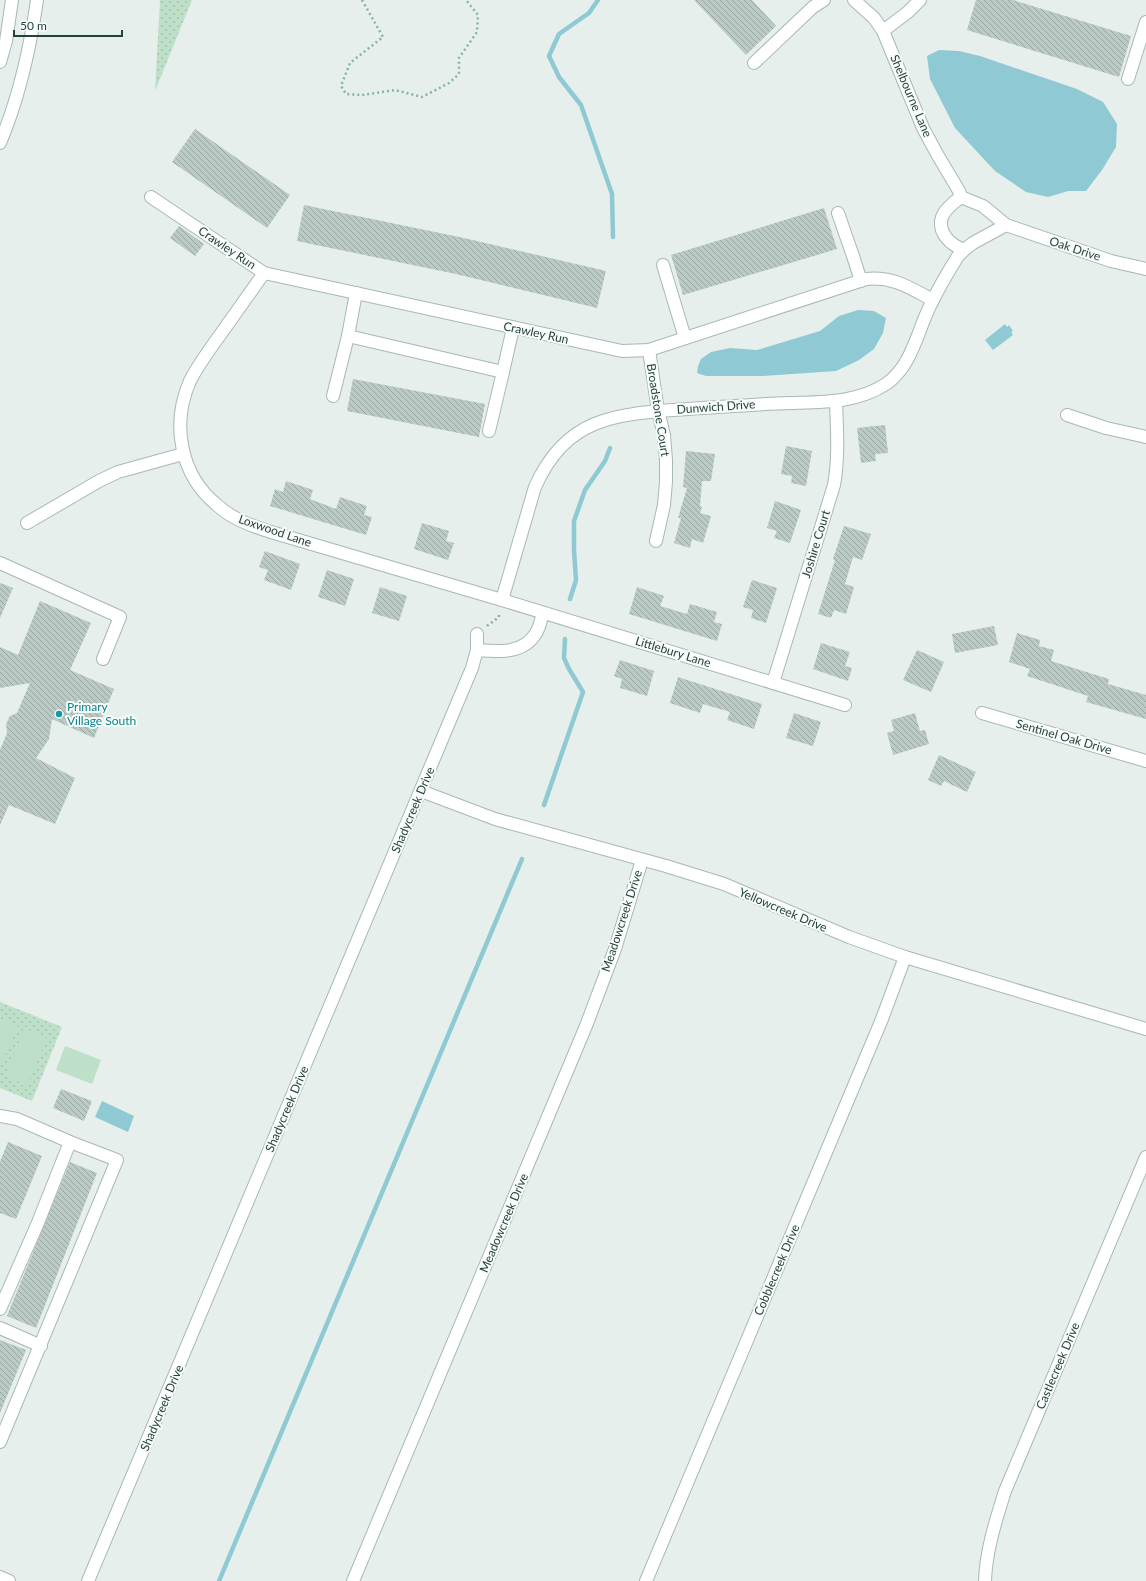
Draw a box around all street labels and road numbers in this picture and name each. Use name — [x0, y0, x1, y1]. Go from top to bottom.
street label: Shelbourne Lane — [887, 52, 936, 139]
street label: Crawley Run — [196, 223, 259, 272]
street label: Oak Drive — [1048, 233, 1103, 264]
street label: Crawley Run — [502, 318, 570, 347]
street label: Broadstone Court — [644, 362, 673, 458]
street label: Dunwich Drive — [676, 396, 756, 417]
street label: Joshire Court — [798, 508, 833, 580]
street label: Loxwood Lane — [237, 511, 314, 550]
street label: Littlebury Lane — [634, 633, 713, 670]
street label: Sentinel Oak Drive — [1015, 716, 1114, 757]
street label: Shadycreek Drive — [388, 764, 437, 855]
street label: Meadowcreek Drive — [598, 868, 645, 974]
street label: Yellowcreek Drive — [737, 884, 830, 935]
street label: Shadycreek Drive — [262, 1063, 311, 1154]
street label: Meadowcreek Drive — [476, 1171, 531, 1275]
street label: Cobblecreek Drive — [751, 1222, 803, 1318]
street label: Castlecreek Drive — [1032, 1320, 1083, 1412]
street label: Shadycreek Drive — [137, 1362, 186, 1453]

